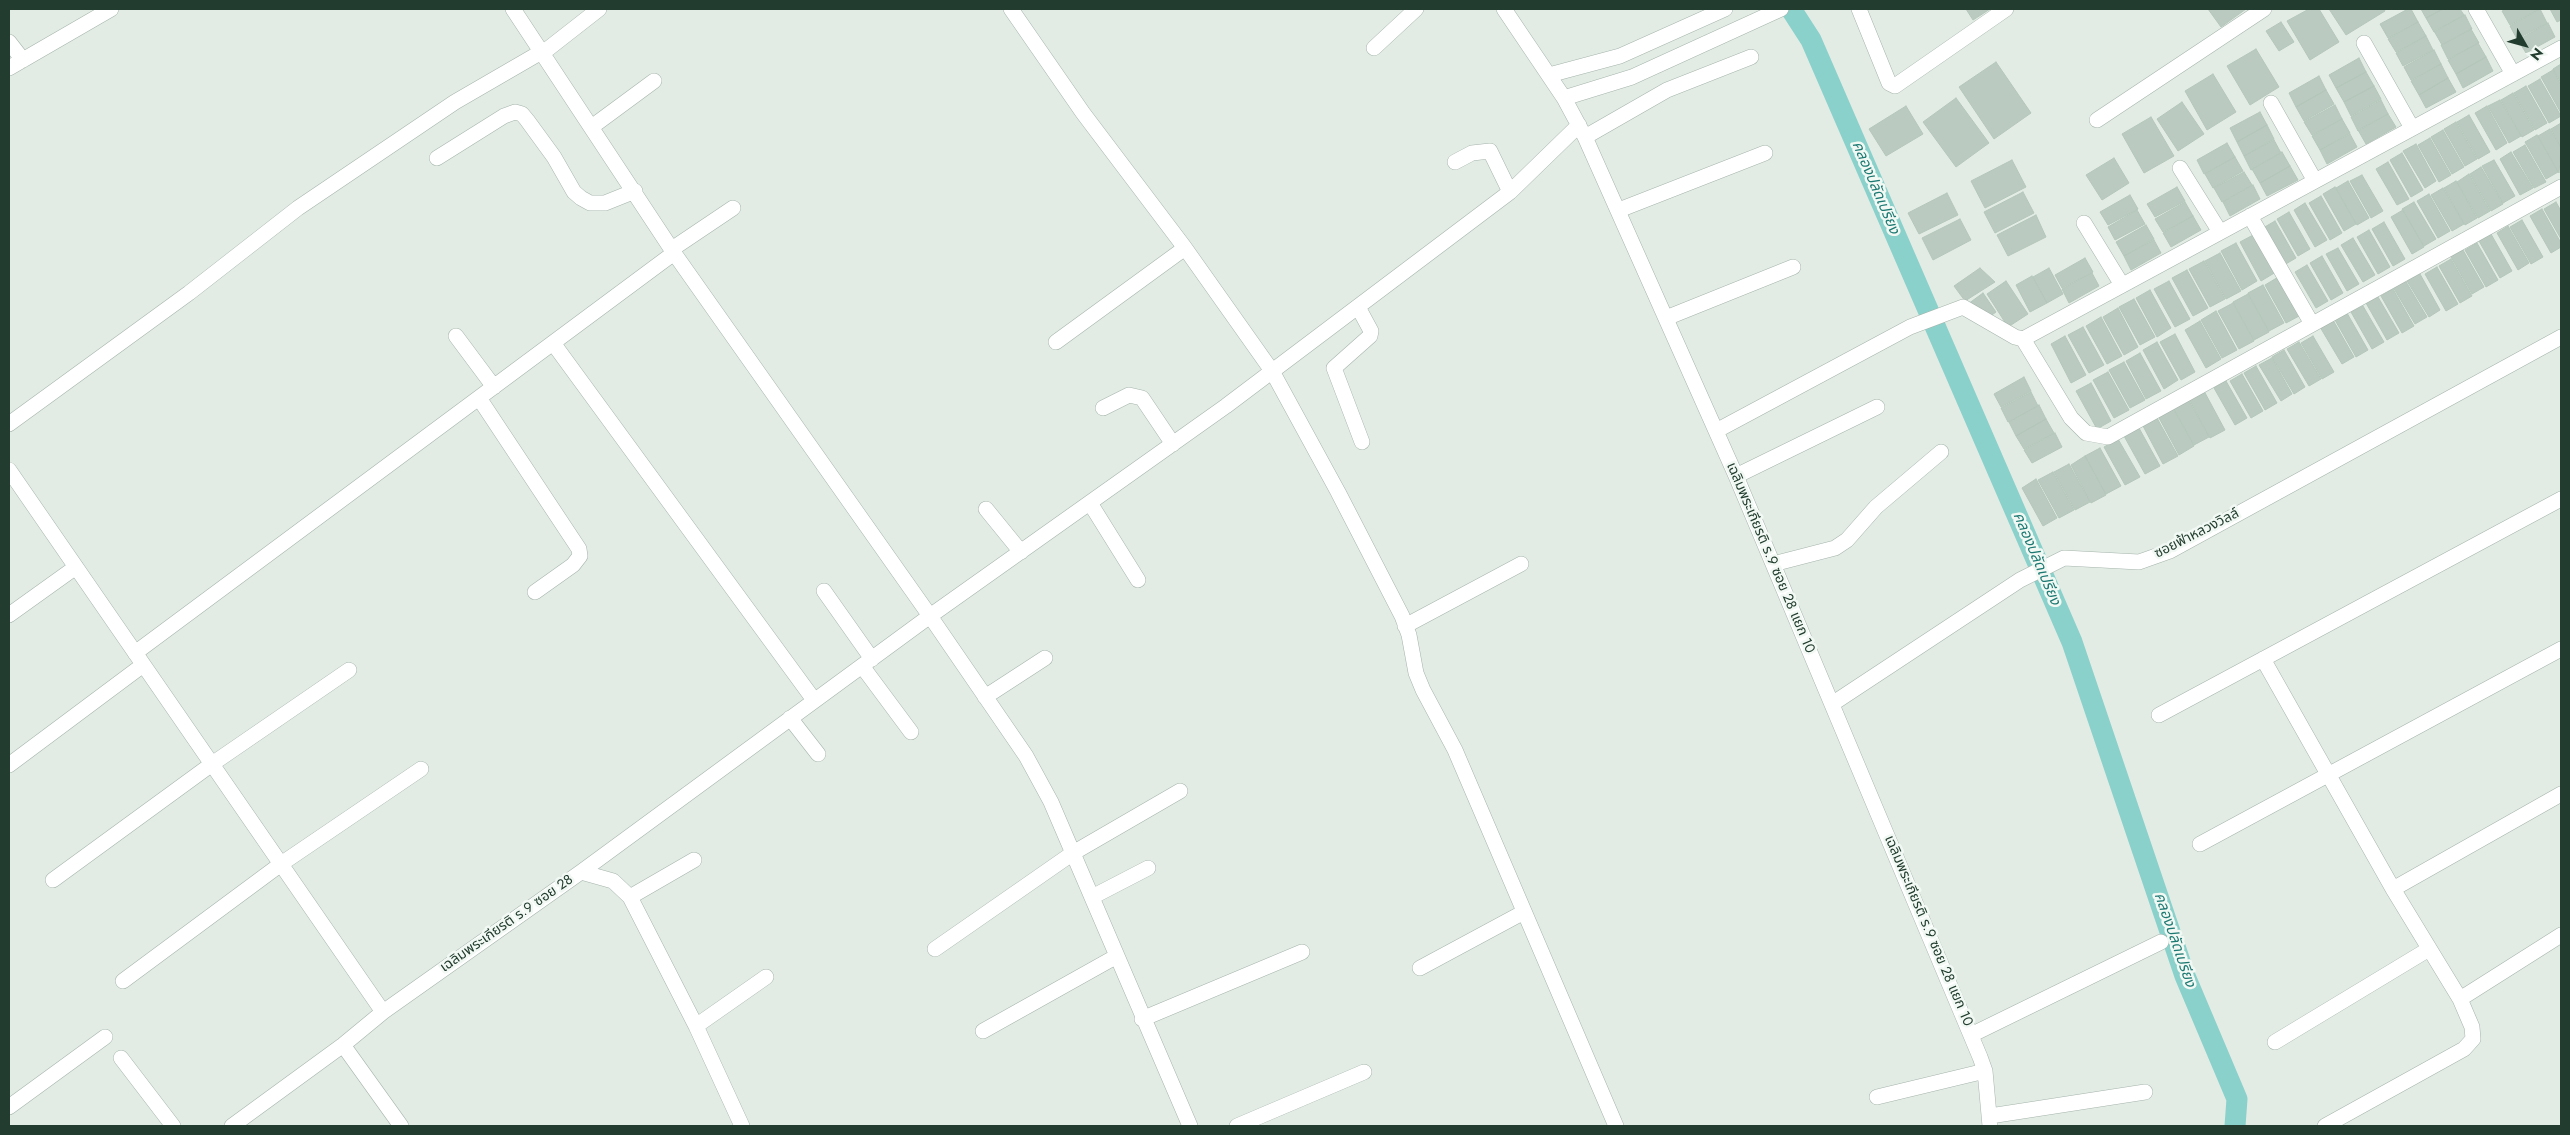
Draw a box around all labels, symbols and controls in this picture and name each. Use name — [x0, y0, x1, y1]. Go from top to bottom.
north arrow — [2500, 20, 2550, 70]
text: N — [2526, 44, 2548, 65]
water label: คลองปลัดเปรียง — [1847, 139, 1903, 237]
street label: เฉลิมพระเกียรติ ร.9 ซอย 28 แยก 10 — [1722, 460, 1818, 656]
street label: ซอยฟ้าหลวงวิลล์ — [2152, 505, 2242, 563]
water label: คลองปลัดเปรียง — [2008, 510, 2064, 608]
street label: เฉลิมพระเกียรติ ร.9 ซอย 28 แยก 10 — [1880, 833, 1976, 1029]
street label: เฉลิมพระเกียรติ ร.9 ซอย 28 — [437, 872, 577, 976]
water label: คลองปลัดเปรียง — [2149, 890, 2199, 990]

